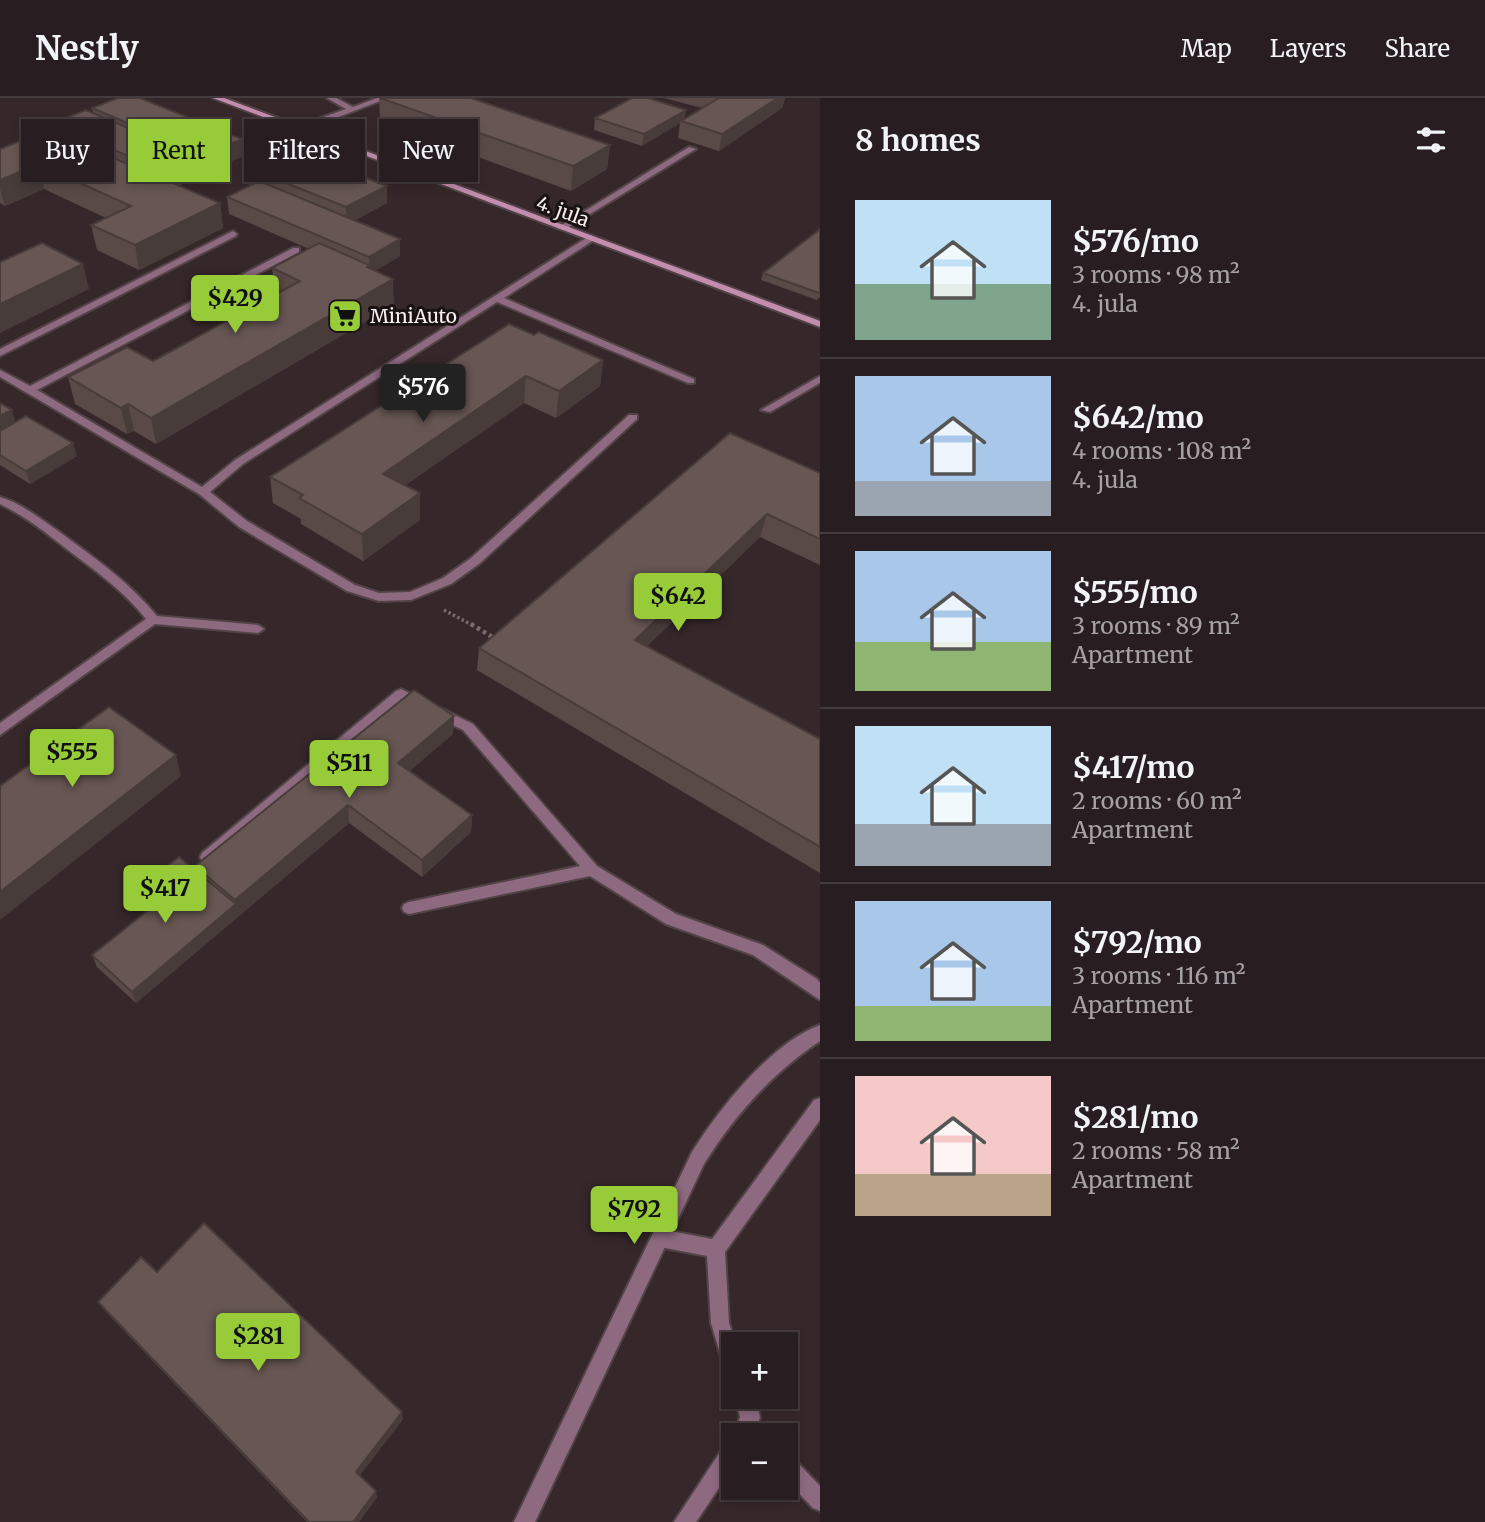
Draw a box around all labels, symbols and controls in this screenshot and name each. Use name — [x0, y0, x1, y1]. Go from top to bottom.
text: Nestly — [35, 28, 139, 69]
text: Map — [1181, 33, 1232, 64]
text: Layers — [1270, 33, 1346, 64]
text: Share — [1384, 33, 1450, 64]
chip: Buy — [21, 119, 114, 182]
chip: Rent — [128, 119, 230, 182]
chip: Filters — [244, 119, 365, 182]
chip: New — [379, 119, 478, 182]
text: 8 homes — [855, 121, 981, 159]
icon: filters — [1412, 121, 1450, 159]
street label: 4. jula — [533, 190, 593, 232]
text: $576/mo — [1072, 222, 1199, 260]
icon: home — [911, 228, 995, 312]
text: 3 rooms · 98 m² — [1072, 260, 1240, 289]
pin: $429 — [194, 275, 276, 335]
text: $429 — [207, 283, 263, 312]
text: 4. jula — [1072, 289, 1138, 318]
supermarket icon: MiniAuto — [326, 297, 364, 335]
place label: MiniAuto — [370, 304, 457, 328]
pin: $576 — [382, 364, 464, 424]
text: $576 — [397, 372, 449, 401]
text: $642/mo — [1072, 398, 1204, 436]
icon: home — [911, 404, 995, 488]
text: 4 rooms · 108 m² — [1072, 436, 1251, 465]
text: 4. jula — [1072, 465, 1138, 494]
text: $555/mo — [1072, 573, 1198, 611]
pin: $642 — [637, 574, 719, 633]
icon: home — [911, 579, 995, 663]
text: $642 — [650, 581, 706, 610]
text: 3 rooms · 89 m² — [1072, 611, 1240, 640]
text: Apartment — [1072, 640, 1193, 669]
pin: $555 — [31, 730, 113, 789]
text: $555 — [46, 737, 98, 766]
pin: $511 — [308, 740, 390, 800]
text: $511 — [325, 748, 373, 777]
text: $417/mo — [1072, 748, 1194, 786]
icon: home — [911, 754, 995, 838]
text: 2 rooms · 60 m² — [1072, 786, 1242, 815]
text: Apartment — [1072, 815, 1193, 844]
pin: $417 — [124, 866, 206, 925]
text: $417 — [139, 873, 191, 902]
text: $792/mo — [1072, 923, 1202, 961]
icon: home — [911, 929, 995, 1013]
text: 3 rooms · 116 m² — [1072, 961, 1246, 990]
text: Apartment — [1072, 990, 1193, 1019]
text: $281/mo — [1072, 1098, 1198, 1136]
icon: home — [911, 1104, 995, 1188]
text: 2 rooms · 58 m² — [1072, 1136, 1240, 1165]
text: Apartment — [1072, 1165, 1193, 1194]
pin: $792 — [593, 1186, 675, 1246]
text: $792 — [607, 1194, 661, 1223]
pin: $281 — [217, 1314, 299, 1373]
text: $281 — [232, 1321, 284, 1350]
map controls — [721, 1332, 798, 1500]
button: + — [721, 1332, 798, 1409]
button: − — [721, 1423, 798, 1500]

